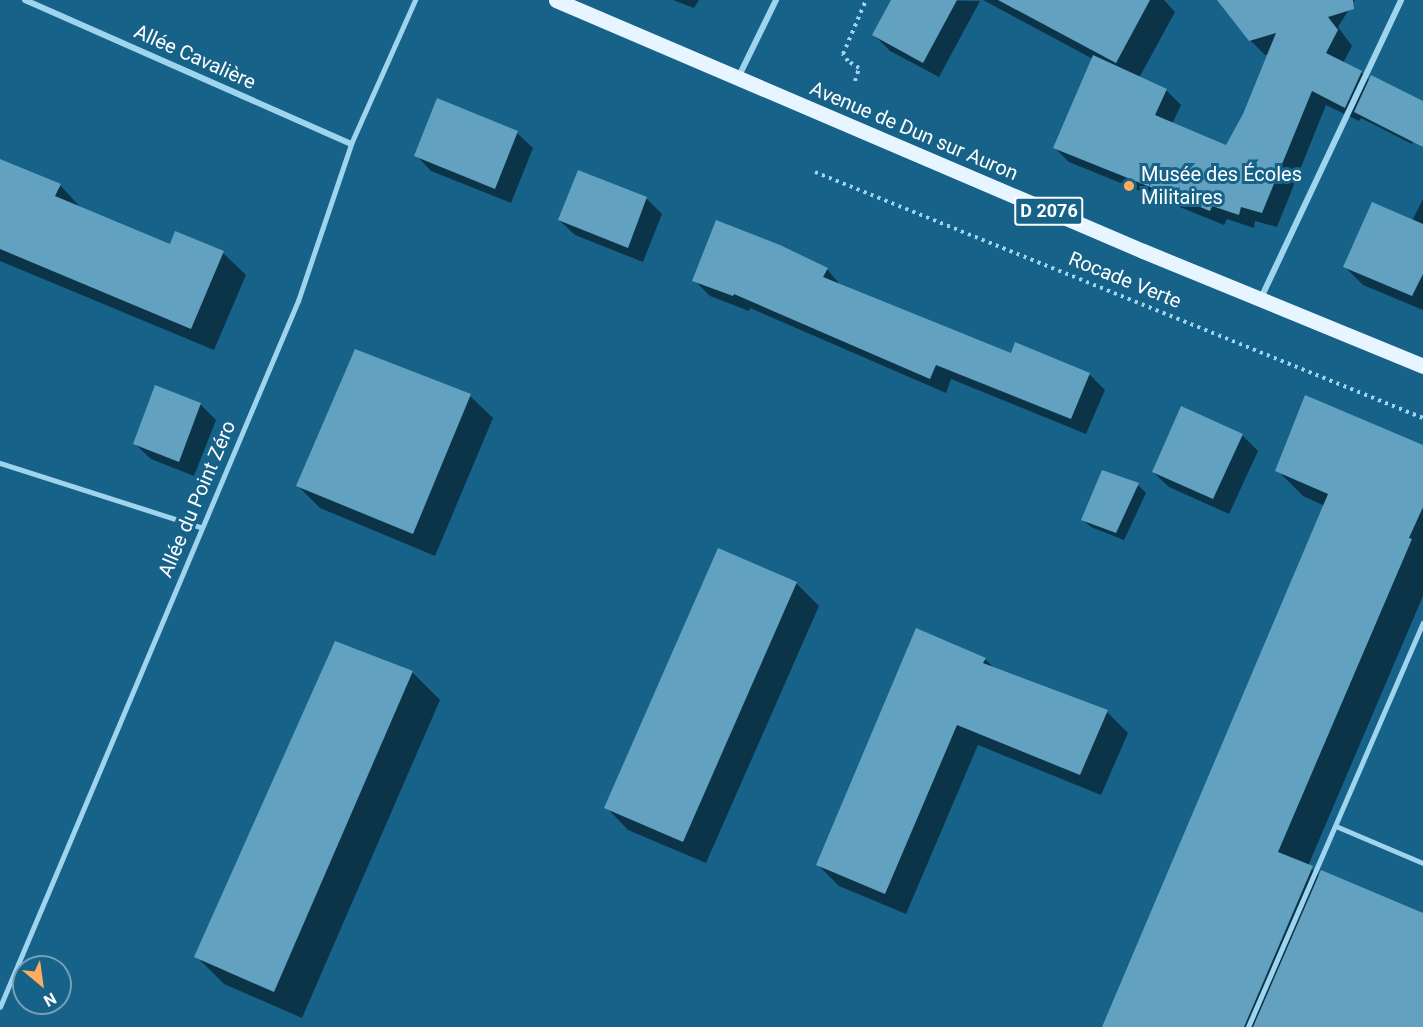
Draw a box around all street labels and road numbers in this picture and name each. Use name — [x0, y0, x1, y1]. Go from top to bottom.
street label: Allée Cavalière — [130, 19, 260, 95]
street label: Avenue de Dun sur Auron — [806, 76, 1022, 186]
road number: D 2076 — [1013, 196, 1085, 226]
street label: Rocade Verte — [1065, 247, 1185, 313]
street label: Allée du Point Zéro — [153, 417, 241, 581]

